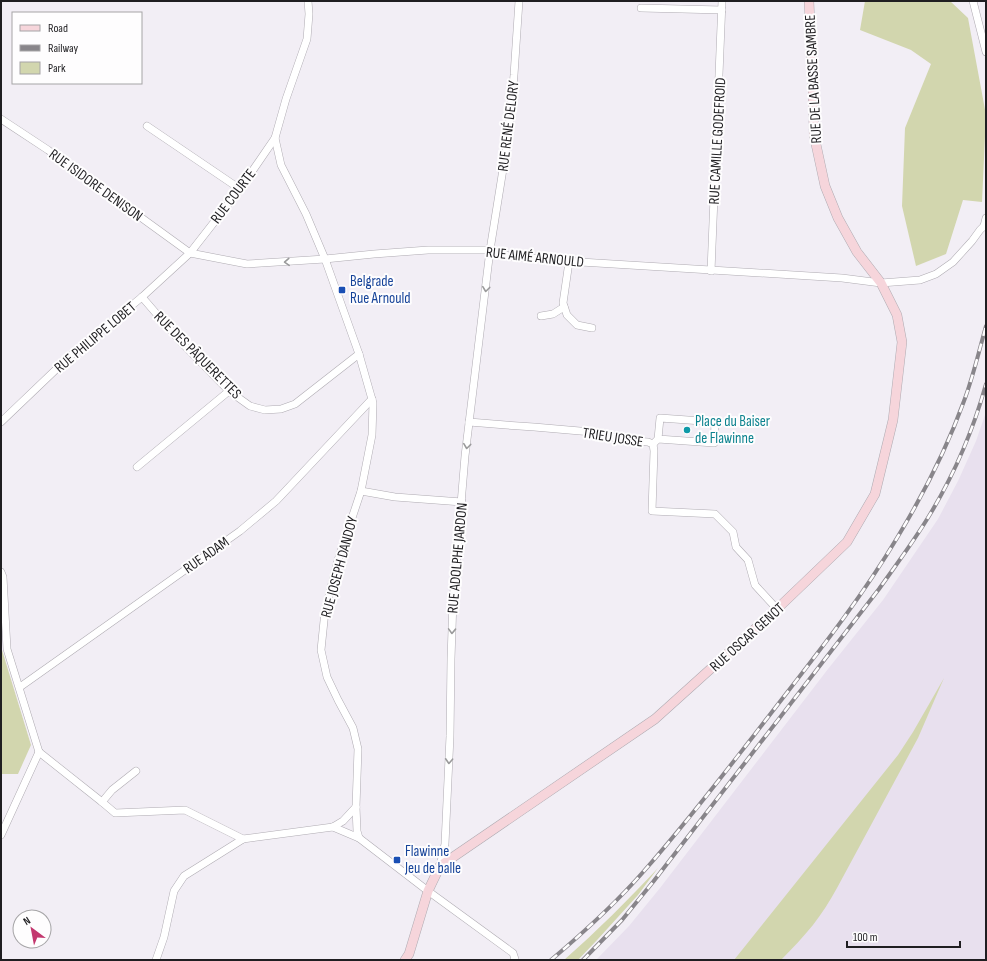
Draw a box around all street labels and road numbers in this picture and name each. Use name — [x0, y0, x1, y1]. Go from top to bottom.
street label: RUE DE LA BASSE SAMBRE — [801, 14, 826, 144]
street label: RUE CAMILLE GODEFROID — [705, 77, 730, 205]
street label: RUE RENÉ DELORY — [493, 79, 524, 173]
street label: RUE ISIDORE DENISON — [45, 145, 146, 226]
street label: RUE COURTE — [207, 165, 260, 228]
street label: RUE AIMÉ ARNOULD — [485, 243, 585, 272]
street label: RUE PHILIPPE LOBET — [50, 298, 140, 377]
street label: RUE DES PÂQUERETTES — [150, 307, 246, 403]
street label: TRIEU JOSSE — [581, 423, 645, 452]
street label: RUE ADOLPHE JARDON — [443, 502, 472, 614]
street label: RUE JOSEPH DANDOY — [317, 514, 362, 620]
street label: RUE ADAM — [180, 533, 233, 578]
street label: RUE OSCAR GENOT — [706, 599, 789, 676]

